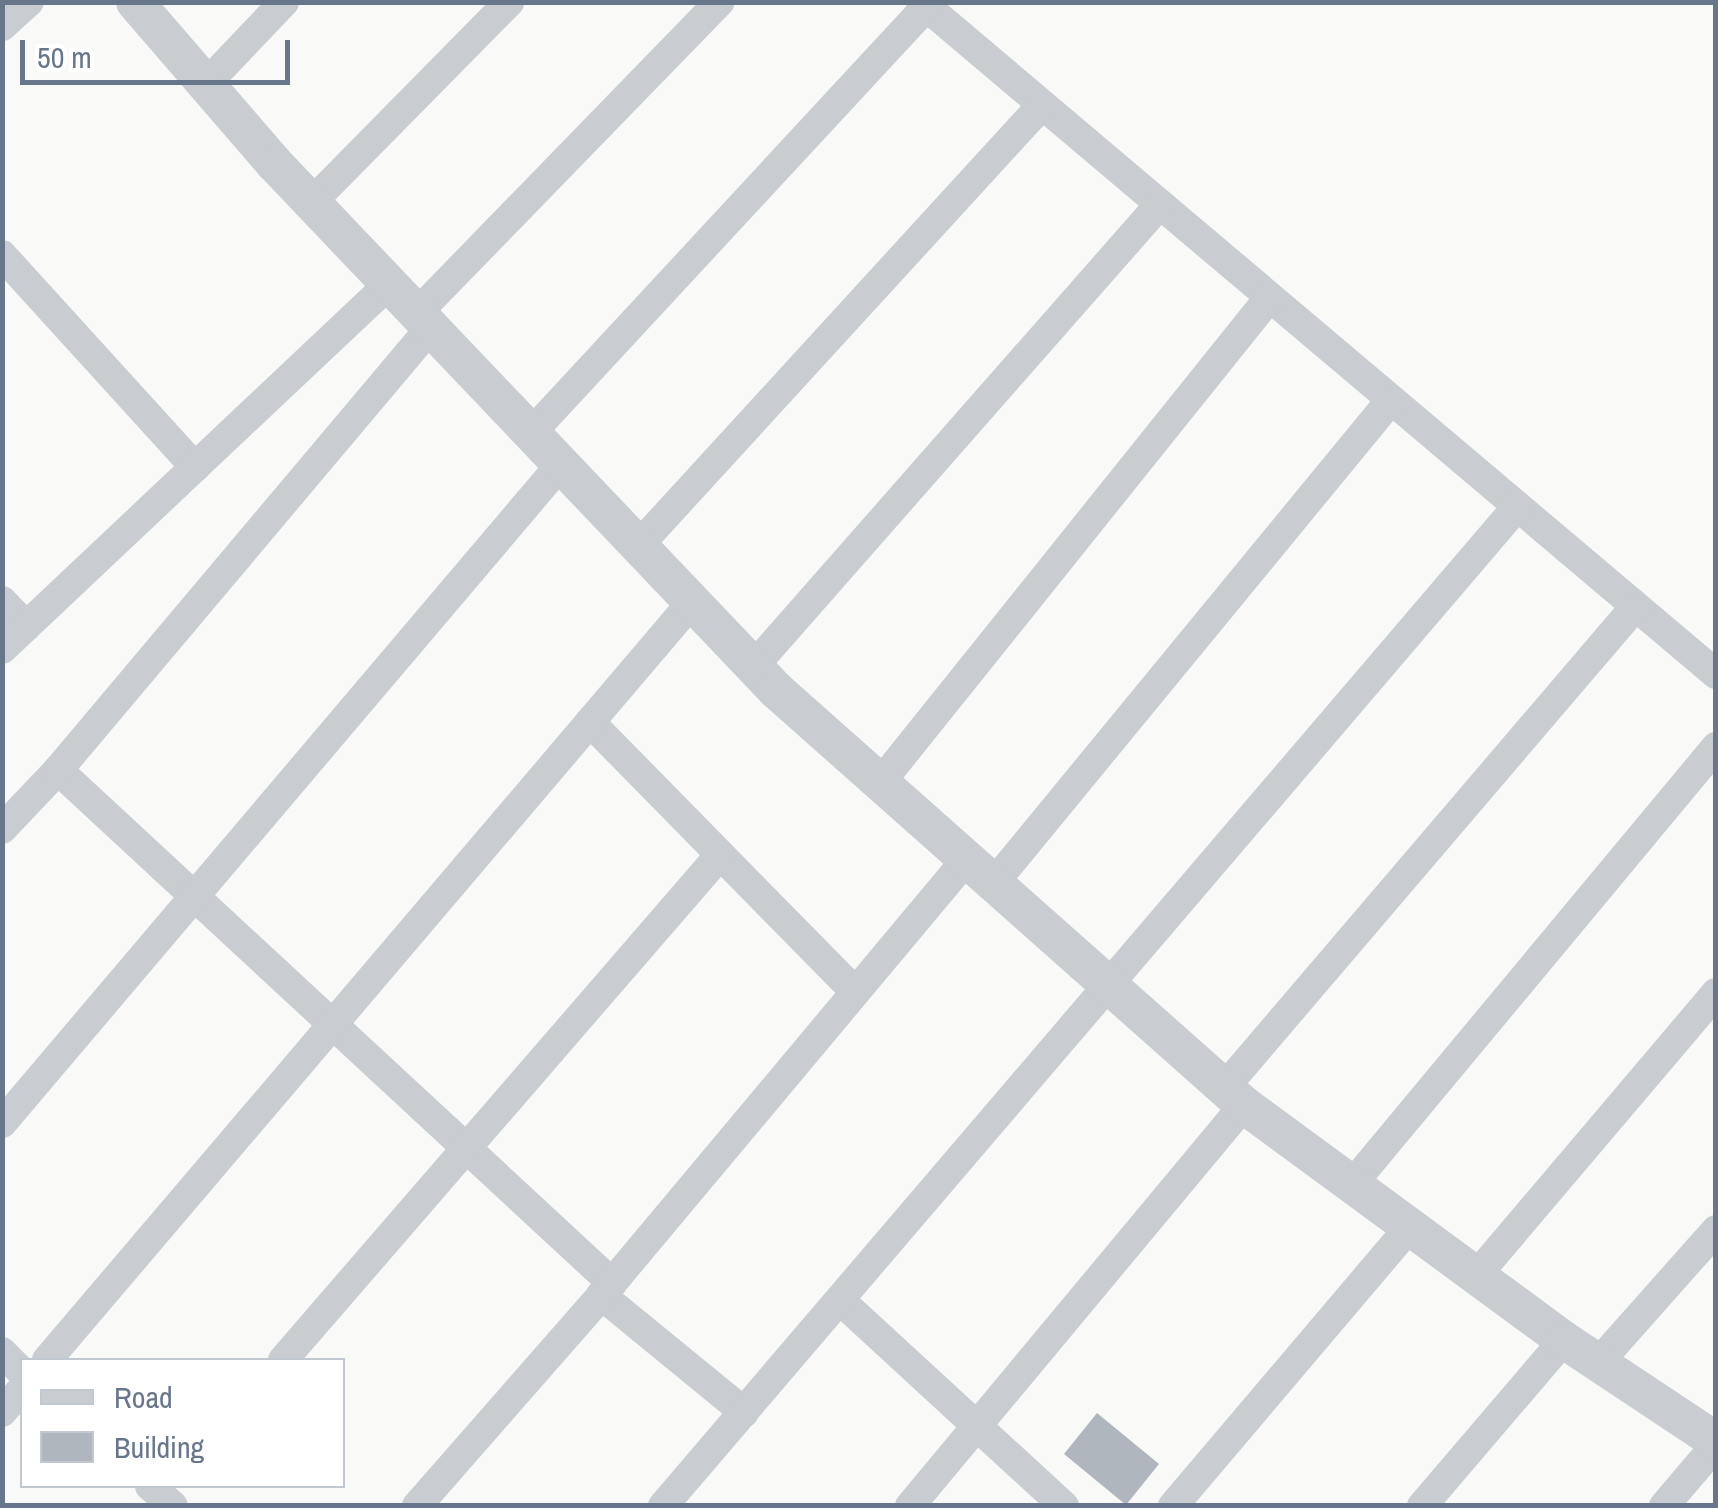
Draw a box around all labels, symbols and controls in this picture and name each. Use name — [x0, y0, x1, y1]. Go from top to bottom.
scale bar — [25, 20, 295, 82]
text: 50 m — [37, 37, 92, 77]
legend — [20, 1358, 345, 1488]
text: Road — [114, 1377, 173, 1417]
text: Building — [114, 1427, 204, 1467]

